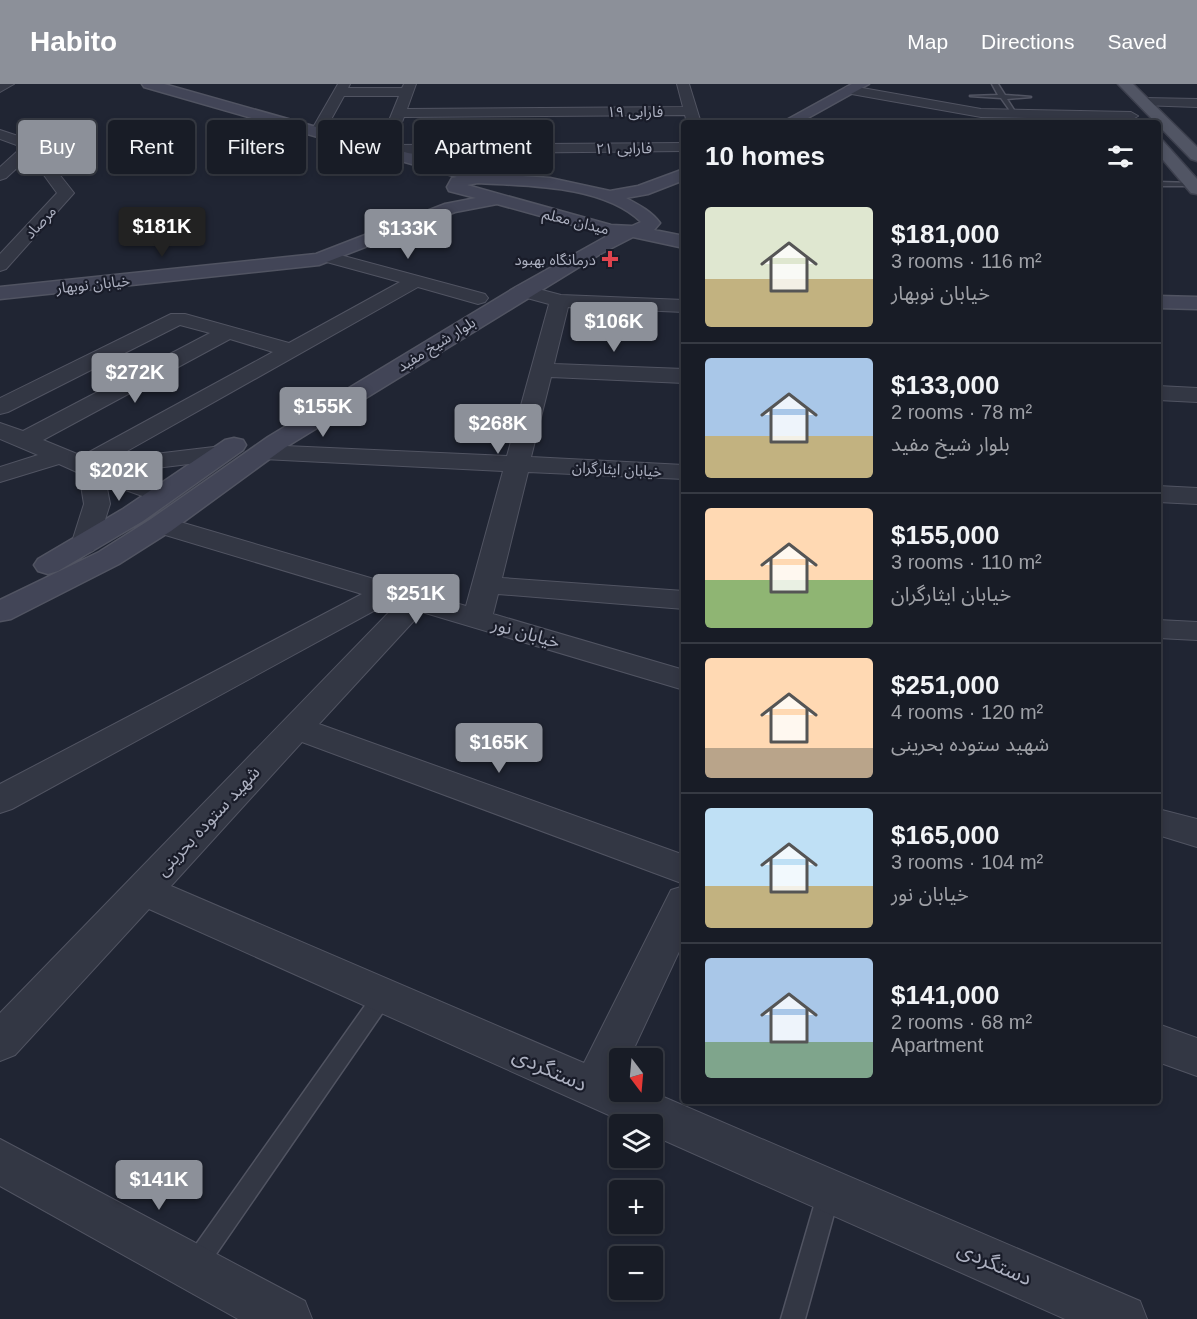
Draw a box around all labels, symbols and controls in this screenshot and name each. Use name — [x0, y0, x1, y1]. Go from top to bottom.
text: Habito — [30, 26, 117, 57]
text: Map — [907, 30, 948, 53]
text: Directions — [981, 30, 1074, 53]
text: Saved — [1107, 30, 1167, 53]
street label: فارابی ۱۹ — [607, 103, 663, 121]
chip: Buy — [18, 120, 96, 174]
chip: Rent — [108, 120, 195, 174]
chip: Filters — [207, 120, 306, 174]
chip: New — [318, 120, 402, 174]
chip: Apartment — [414, 120, 553, 174]
street label: فارابی ۲۱ — [596, 139, 653, 158]
icon: filters — [1104, 140, 1137, 173]
text: 10 homes — [705, 141, 825, 171]
street label: مرصاد — [21, 202, 60, 243]
street label: میدان معلم — [540, 205, 611, 240]
pin: $181K — [120, 207, 204, 258]
pin: $133K — [366, 209, 450, 260]
text: $181K — [133, 215, 191, 237]
text: $133K — [379, 217, 437, 239]
text: $181,000 — [891, 219, 999, 249]
icon: home — [753, 231, 825, 303]
marker: درمانگاه بهبود — [601, 250, 619, 268]
text: 3 rooms · 116 m² — [891, 250, 1042, 272]
place label: درمانگاه بهبود — [514, 251, 596, 269]
street label: خیابان نوبهار — [54, 272, 131, 297]
text: خیابان نوبهار — [891, 282, 990, 304]
pin: $106K — [572, 302, 656, 353]
text: $106K — [585, 310, 643, 332]
street label: بلوار شیخ مفید — [394, 313, 480, 378]
pin: $272K — [93, 353, 177, 404]
text: $272K — [106, 361, 164, 383]
text: $133,000 — [891, 370, 999, 400]
icon: home — [753, 382, 825, 454]
pin: $155K — [281, 387, 365, 438]
text: $155K — [294, 395, 352, 417]
text: 2 rooms · 78 m² — [891, 401, 1032, 423]
pin: $268K — [456, 404, 540, 455]
text: $268K — [469, 412, 527, 434]
text: بلوار شیخ مفید — [891, 433, 1010, 455]
pin: $202K — [77, 451, 161, 502]
street label: خیابان ایثارگران — [571, 458, 663, 481]
text: $202K — [90, 459, 148, 481]
text: $155,000 — [891, 520, 999, 550]
icon: home — [753, 532, 825, 604]
text: 3 rooms · 110 m² — [891, 551, 1042, 573]
pin: $251K — [374, 574, 458, 625]
text: $251K — [387, 582, 445, 604]
text: خیابان ایثارگران — [891, 583, 1011, 605]
street label: خیابان نور — [488, 613, 562, 653]
text: $251,000 — [891, 670, 999, 700]
icon: home — [753, 682, 825, 754]
text: 4 rooms · 120 m² — [891, 701, 1043, 723]
pin: $165K — [457, 723, 541, 774]
text: $165K — [470, 731, 528, 753]
text: شهید ستوده بحرینی — [891, 733, 1049, 755]
street label: شهید ستوده بحرینی — [152, 762, 265, 881]
text: $165,000 — [891, 820, 999, 850]
icon: home — [753, 832, 825, 904]
text: 3 rooms · 104 m² — [891, 851, 1043, 873]
text: خیابان نور — [891, 883, 969, 905]
text: $141,000 — [891, 980, 999, 1010]
icon: home — [753, 982, 825, 1054]
text: 2 rooms · 68 m² — [891, 1011, 1032, 1033]
text: Apartment — [891, 1034, 983, 1056]
street label: دستگردی — [509, 1042, 591, 1096]
north arrow — [609, 1048, 663, 1102]
map controls — [609, 1048, 663, 1300]
button: layers — [609, 1114, 663, 1168]
pin: $141K — [117, 1160, 201, 1211]
text: $141K — [130, 1168, 188, 1190]
button: + — [609, 1180, 663, 1234]
street label: دستگردی — [954, 1236, 1036, 1290]
button: − — [609, 1246, 663, 1300]

